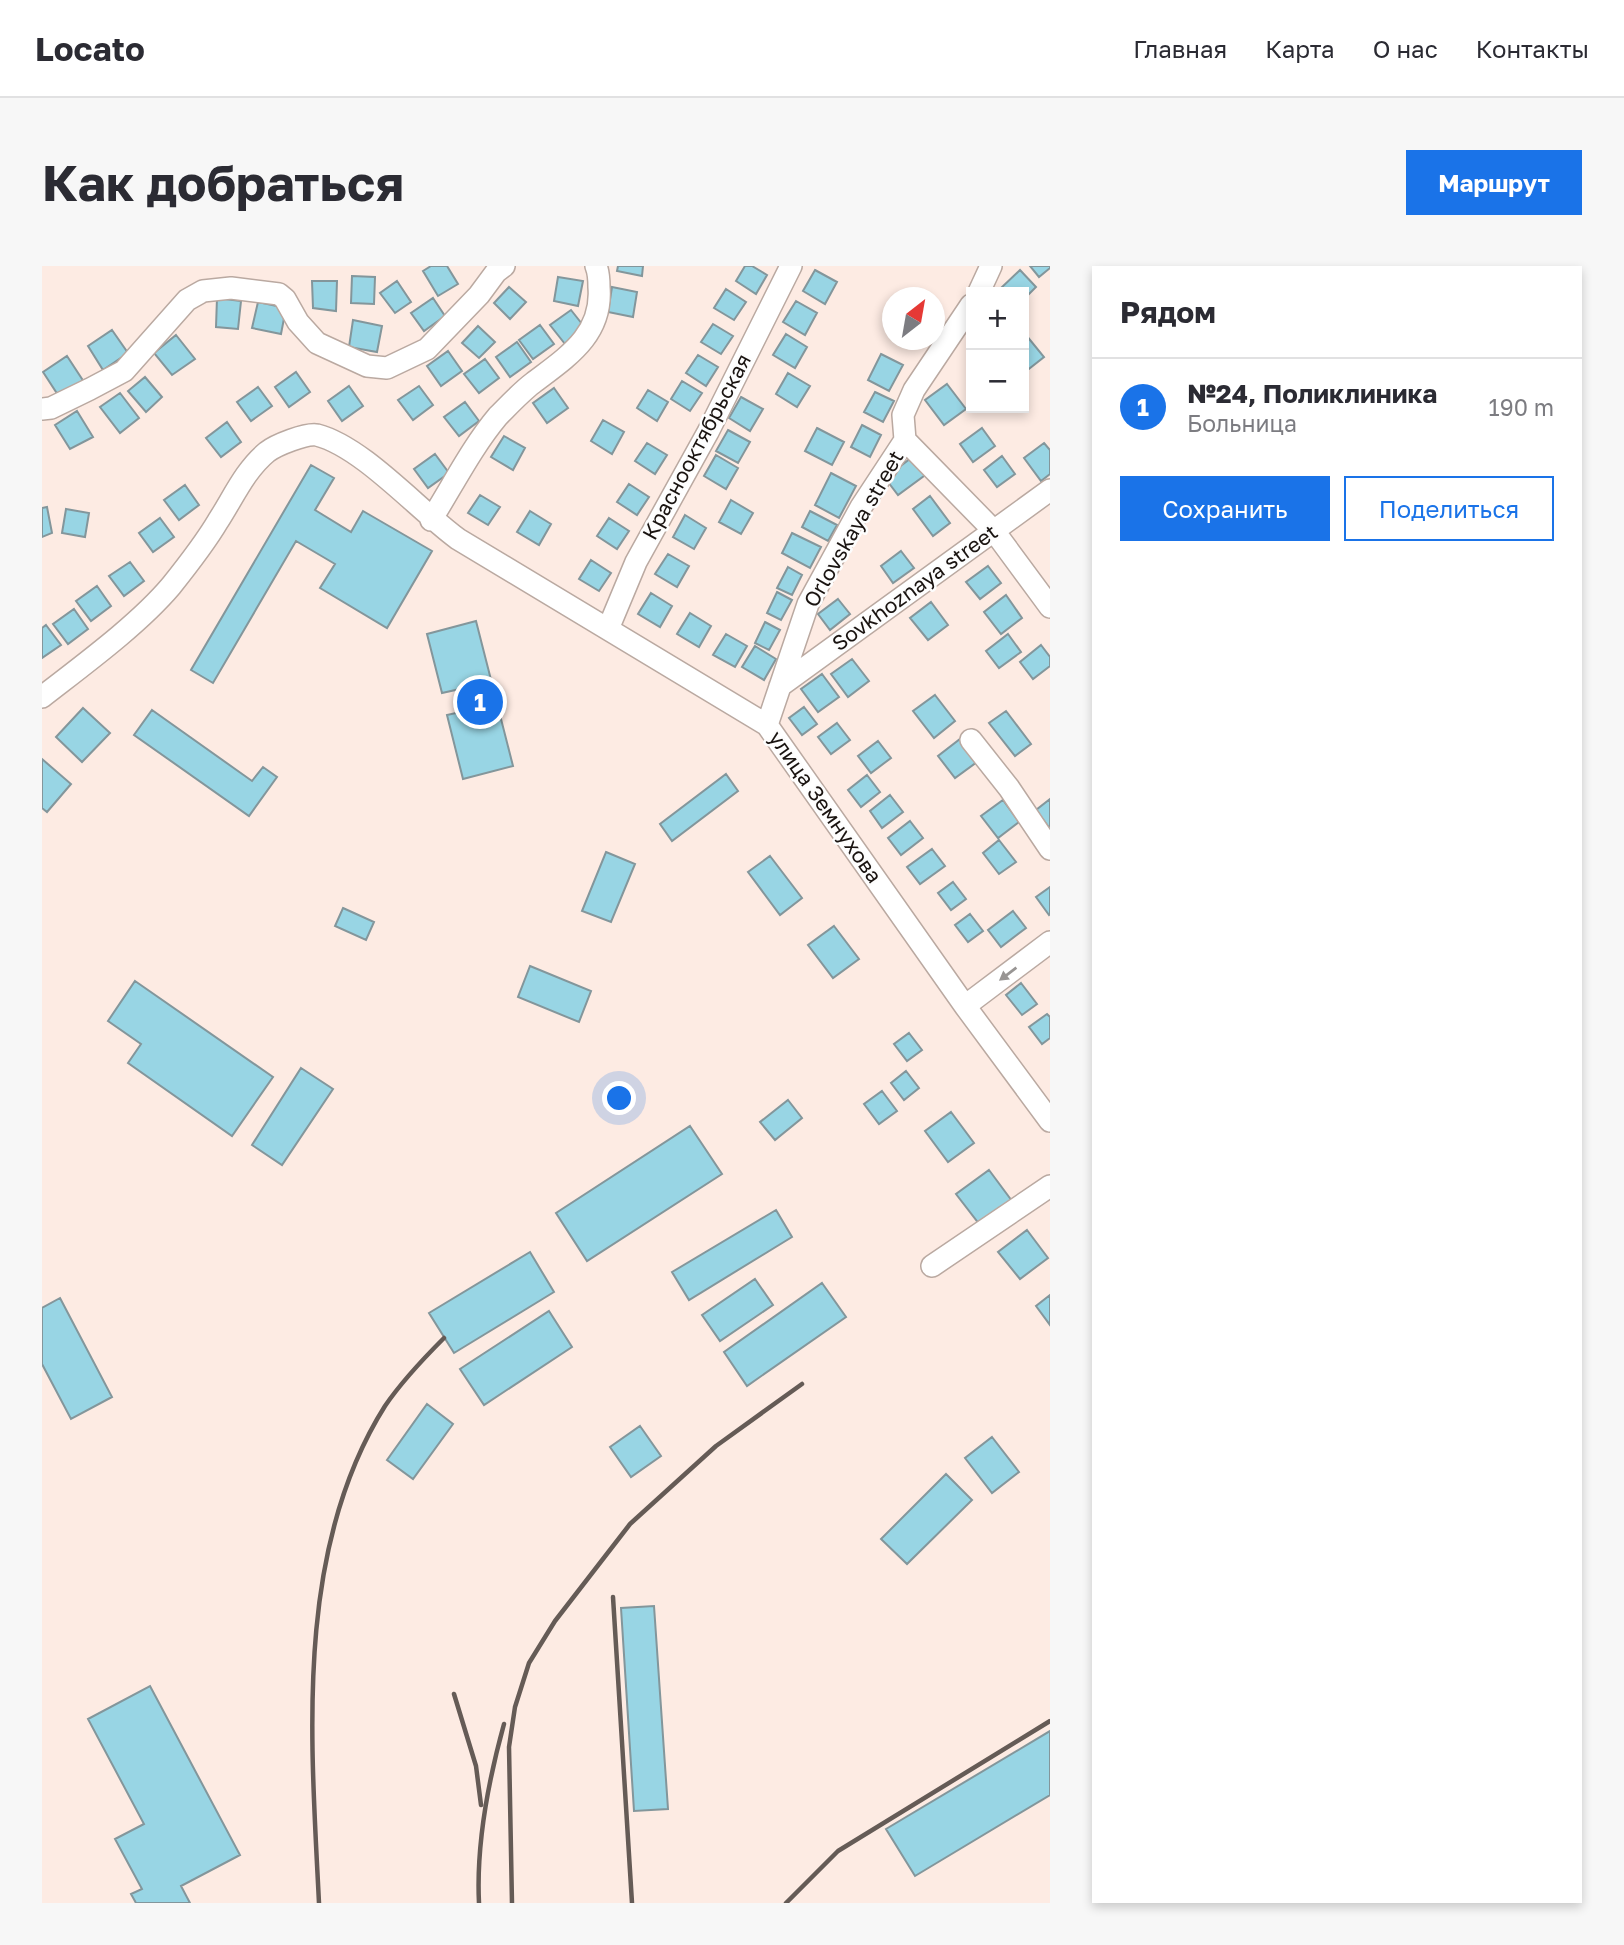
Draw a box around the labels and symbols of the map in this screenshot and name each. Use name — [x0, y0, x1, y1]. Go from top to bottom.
north arrow — [882, 287, 945, 350]
street label: Краснооктябрьская — [636, 349, 756, 544]
street label: Orlovskaya street — [798, 445, 909, 612]
street label: Sovkhoznaya street — [827, 518, 1002, 656]
pin: 1 — [457, 676, 503, 728]
street label: улица Земнухова — [764, 725, 888, 888]
one-way arrow — [999, 966, 1017, 981]
your location — [602, 1081, 636, 1115]

